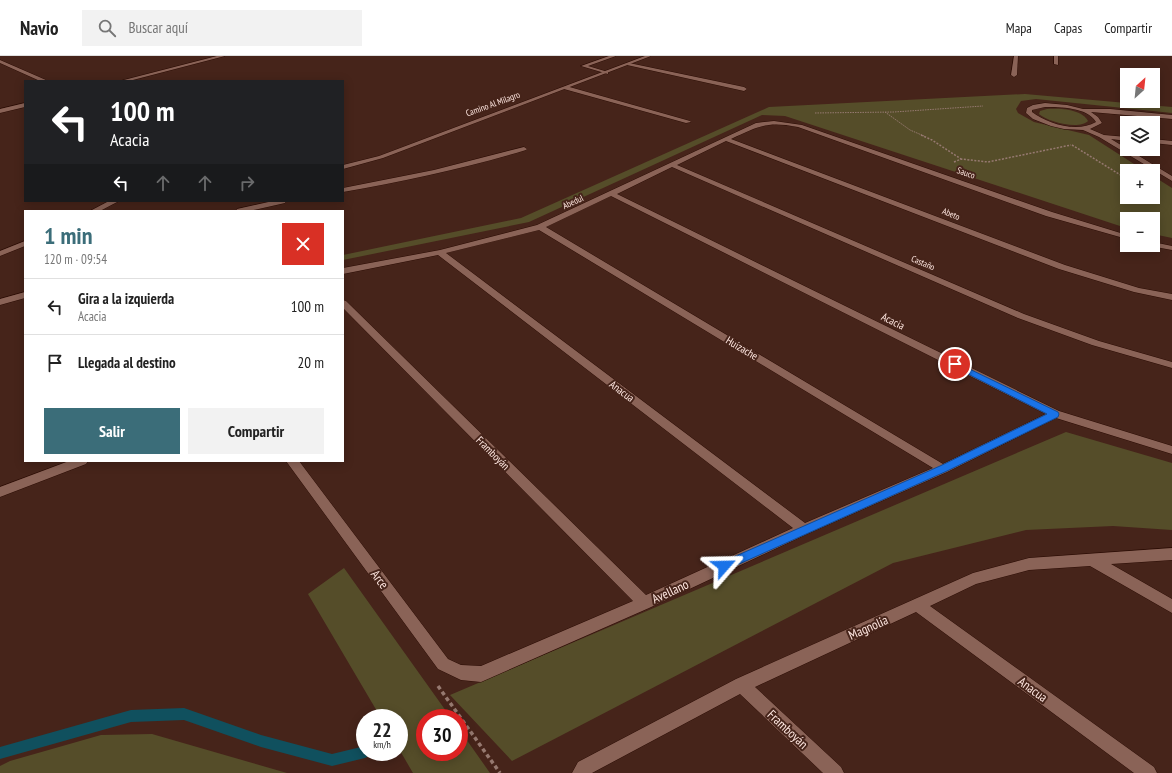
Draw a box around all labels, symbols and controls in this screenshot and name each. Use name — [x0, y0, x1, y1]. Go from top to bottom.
search box — [82, 10, 362, 46]
text: Navio — [20, 16, 58, 40]
icon: search — [96, 17, 118, 39]
text: Buscar aquí — [128, 18, 188, 37]
text: Mapa — [1006, 19, 1032, 37]
text: Capas — [1054, 19, 1082, 37]
text: Compartir — [1104, 19, 1152, 37]
north arrow — [1120, 68, 1160, 108]
map controls — [1120, 68, 1160, 252]
street label: Camino Al Milagro — [464, 89, 522, 118]
text: 100 m — [110, 92, 174, 129]
icon: left — [44, 96, 96, 148]
button: layers — [1120, 116, 1160, 156]
text: Acacia — [110, 128, 149, 151]
street label: Sauco — [956, 164, 977, 181]
button: + — [1120, 164, 1160, 204]
icon: left — [110, 172, 132, 194]
icon: ahead — [152, 172, 174, 194]
icon: ahead — [194, 172, 216, 194]
icon: right — [236, 172, 258, 194]
street label: Abedul — [561, 192, 586, 211]
street label: Abeto — [941, 205, 962, 222]
button: − — [1120, 212, 1160, 252]
text: 1 min — [44, 220, 92, 251]
button: close — [282, 223, 324, 265]
text: 120 m · 09:54 — [44, 251, 107, 268]
street label: Castaño — [910, 253, 937, 272]
text: Gira a la izquierda — [78, 289, 174, 308]
icon: left — [44, 296, 66, 318]
text: 100 m — [291, 297, 324, 316]
text: Acacia — [78, 308, 106, 325]
street label: Acacia — [879, 309, 907, 333]
street label: Huizache — [724, 333, 761, 363]
pin — [938, 347, 972, 381]
icon: arrive — [44, 352, 66, 374]
text: Llegada al destino — [78, 353, 176, 372]
text: 20 m — [298, 353, 324, 372]
icon: arrive — [944, 353, 966, 375]
street label: Anacua — [607, 377, 637, 405]
button: Salir — [44, 408, 180, 454]
button: Compartir — [188, 408, 324, 454]
street label: Framboyán — [473, 433, 513, 473]
position arrow — [703, 545, 745, 587]
street label: Arce — [367, 566, 392, 592]
street label: Avellano — [649, 575, 692, 607]
street label: Magnolia — [846, 611, 891, 644]
street label: Anacua — [1015, 673, 1051, 706]
street label: Framboyán — [764, 706, 812, 753]
speed limit sign: 30 — [416, 709, 468, 761]
text: 22 — [372, 717, 392, 743]
text: km/h — [373, 738, 391, 751]

